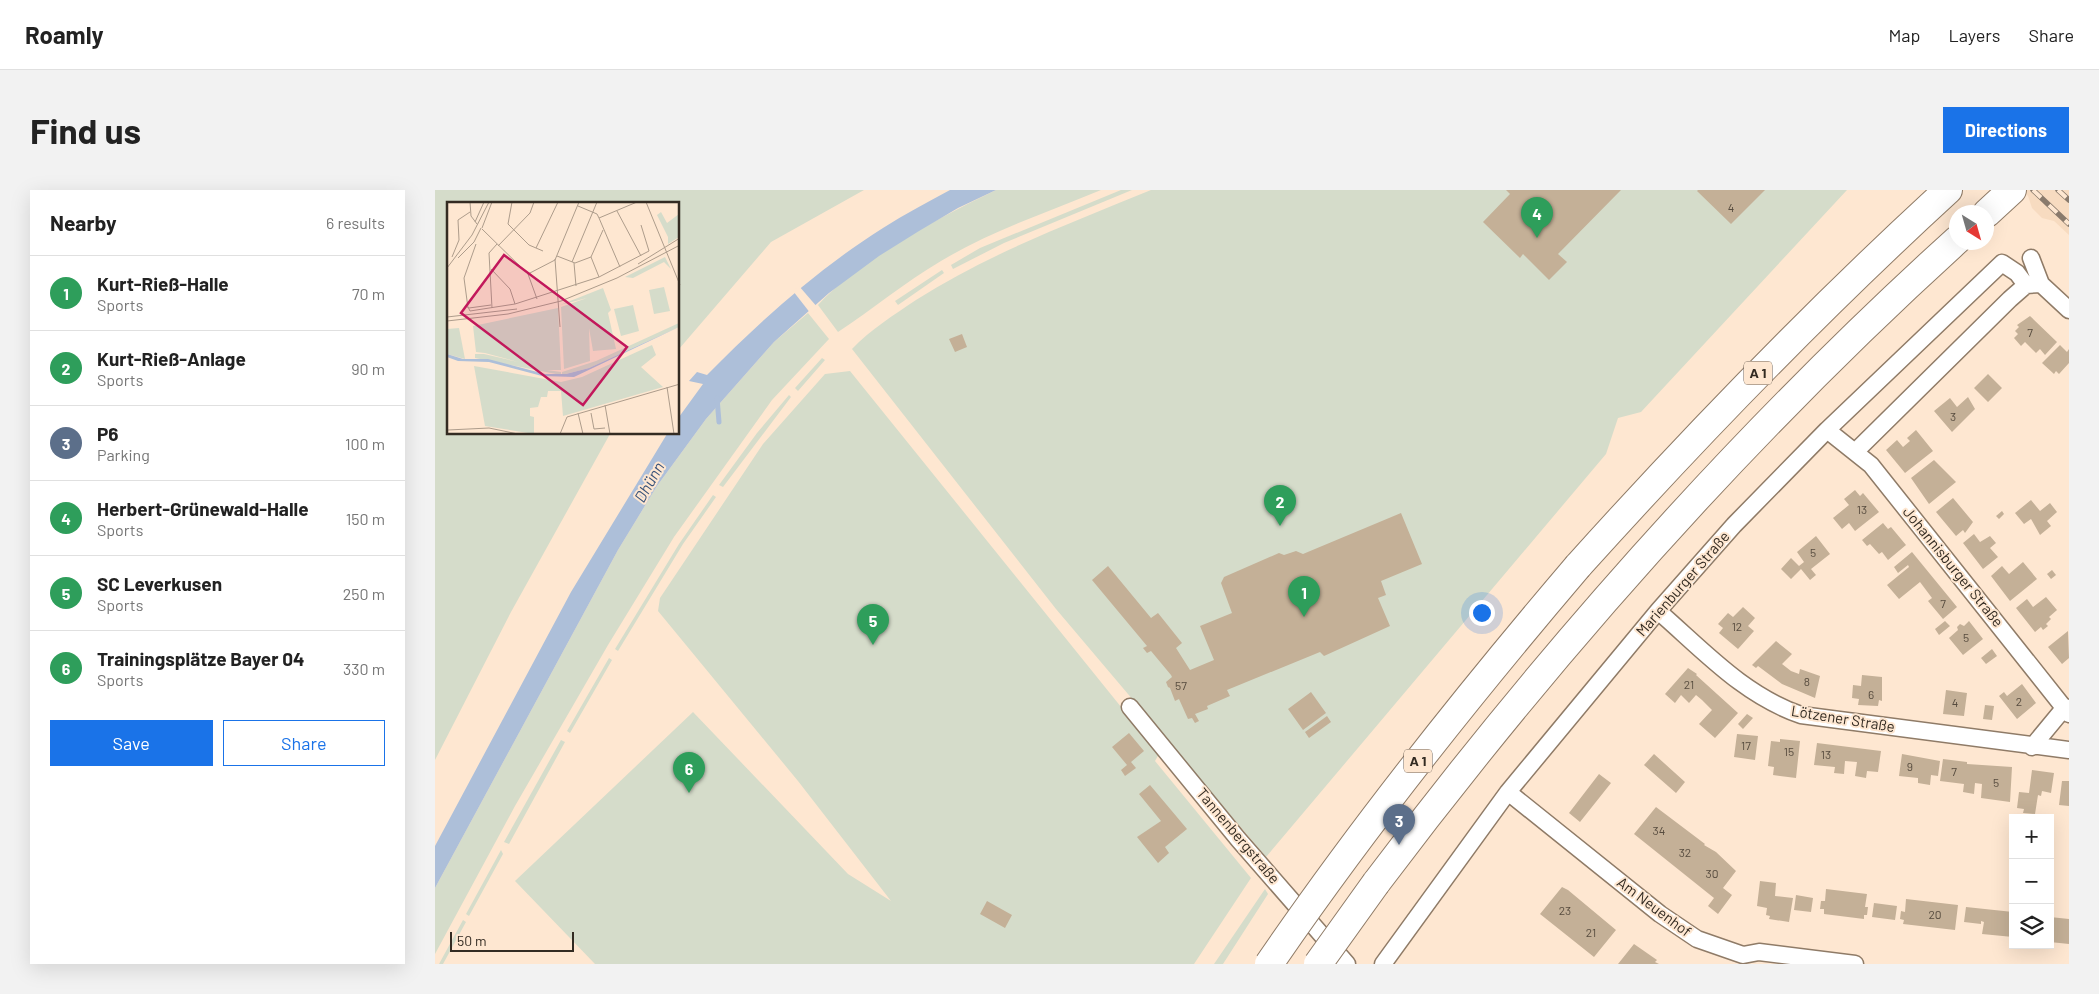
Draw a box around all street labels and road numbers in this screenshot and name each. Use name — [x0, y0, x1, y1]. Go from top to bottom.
road number: A 1 — [1744, 362, 1772, 384]
street label: Johannisburger Straße — [1900, 503, 2008, 630]
street label: Marienburger Straße — [1632, 527, 1733, 640]
street label: Lötzener Straße — [1790, 701, 1896, 735]
road number: A 1 — [1404, 750, 1432, 772]
street label: Tannenbergstraße — [1193, 784, 1284, 887]
street label: Am Neuenhof — [1614, 872, 1695, 940]

